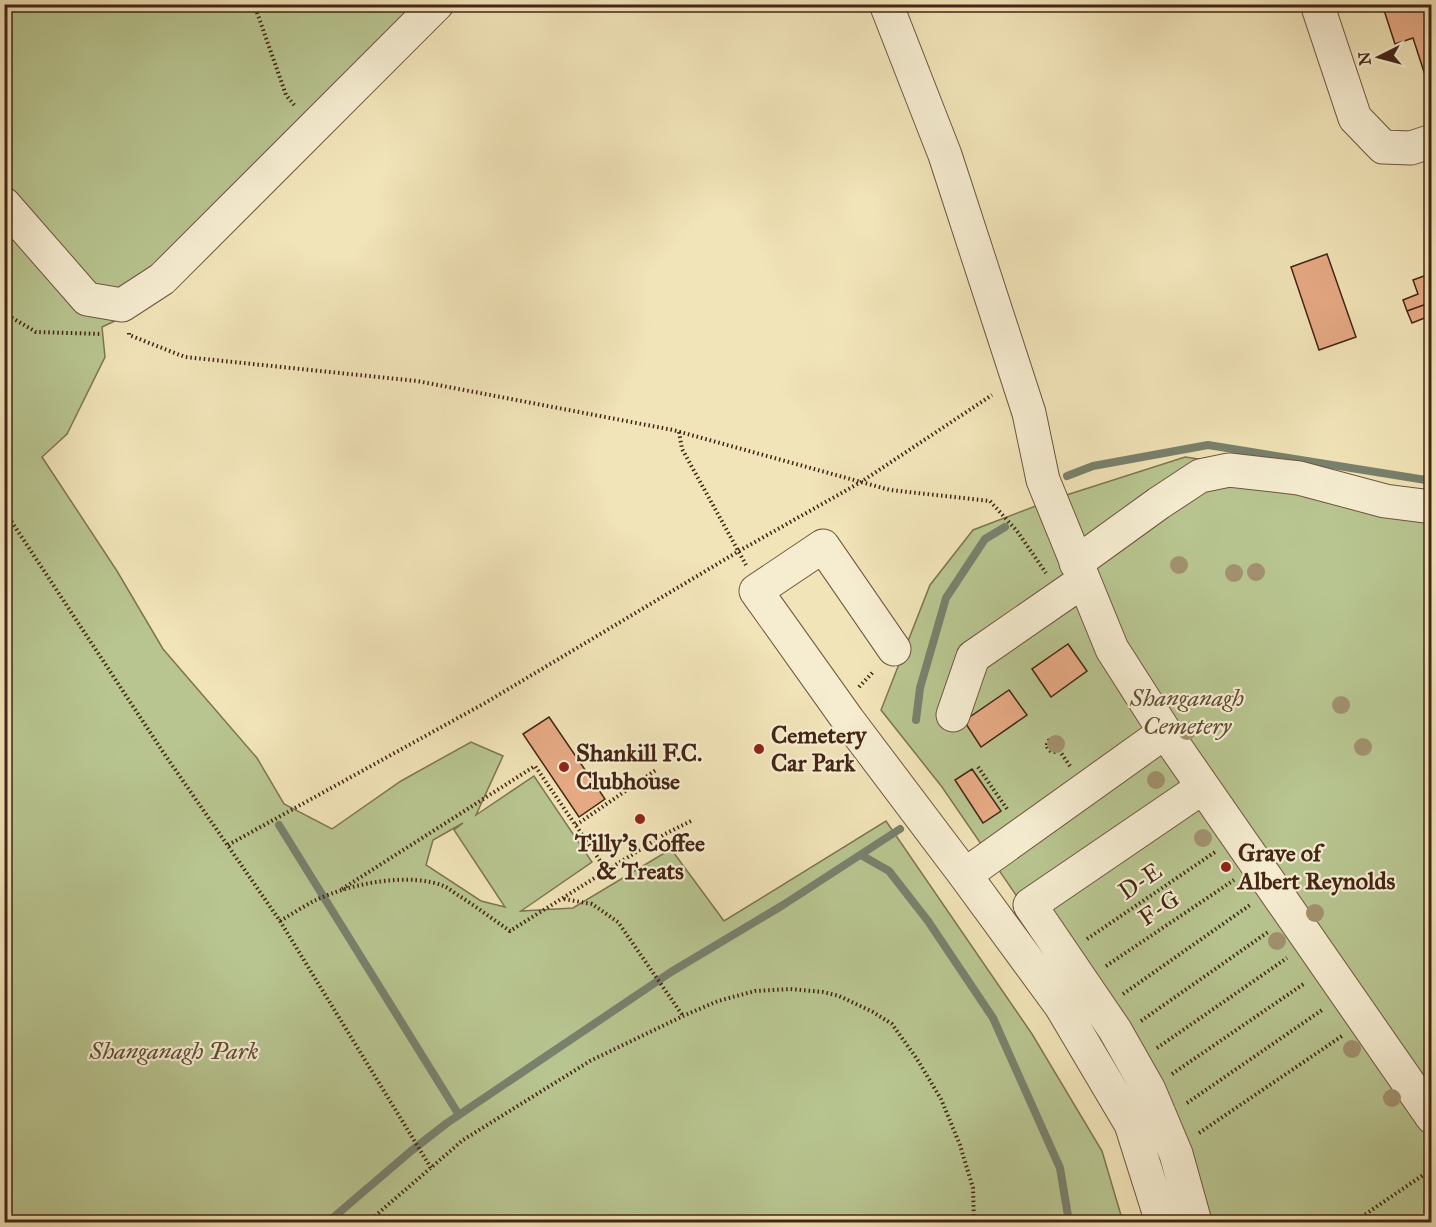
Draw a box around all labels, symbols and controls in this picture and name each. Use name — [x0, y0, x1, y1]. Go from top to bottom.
north arrow — [1349, 27, 1409, 87]
text: N — [1354, 50, 1375, 66]
park label: Shanganagh Cemetery — [1129, 683, 1244, 741]
place label: Cemetery Car Park — [771, 720, 868, 778]
place label: Shankill F.C. Clubhouse — [576, 738, 702, 796]
marker: Cemetery Car Park — [752, 742, 766, 756]
marker: Shankill F.C. Clubhouse — [557, 760, 571, 774]
marker: Tilly's Coffee & Treats — [633, 812, 647, 826]
place label: Tilly's Coffee & Treats — [574, 828, 705, 886]
place label: Grave of Albert Reynolds — [1236, 838, 1395, 896]
street label: D-E — [1113, 856, 1167, 906]
marker: Grave of Albert Reynolds — [1219, 860, 1233, 874]
street label: F-G — [1133, 884, 1185, 932]
park label: Shanganagh Park — [89, 1036, 259, 1066]

